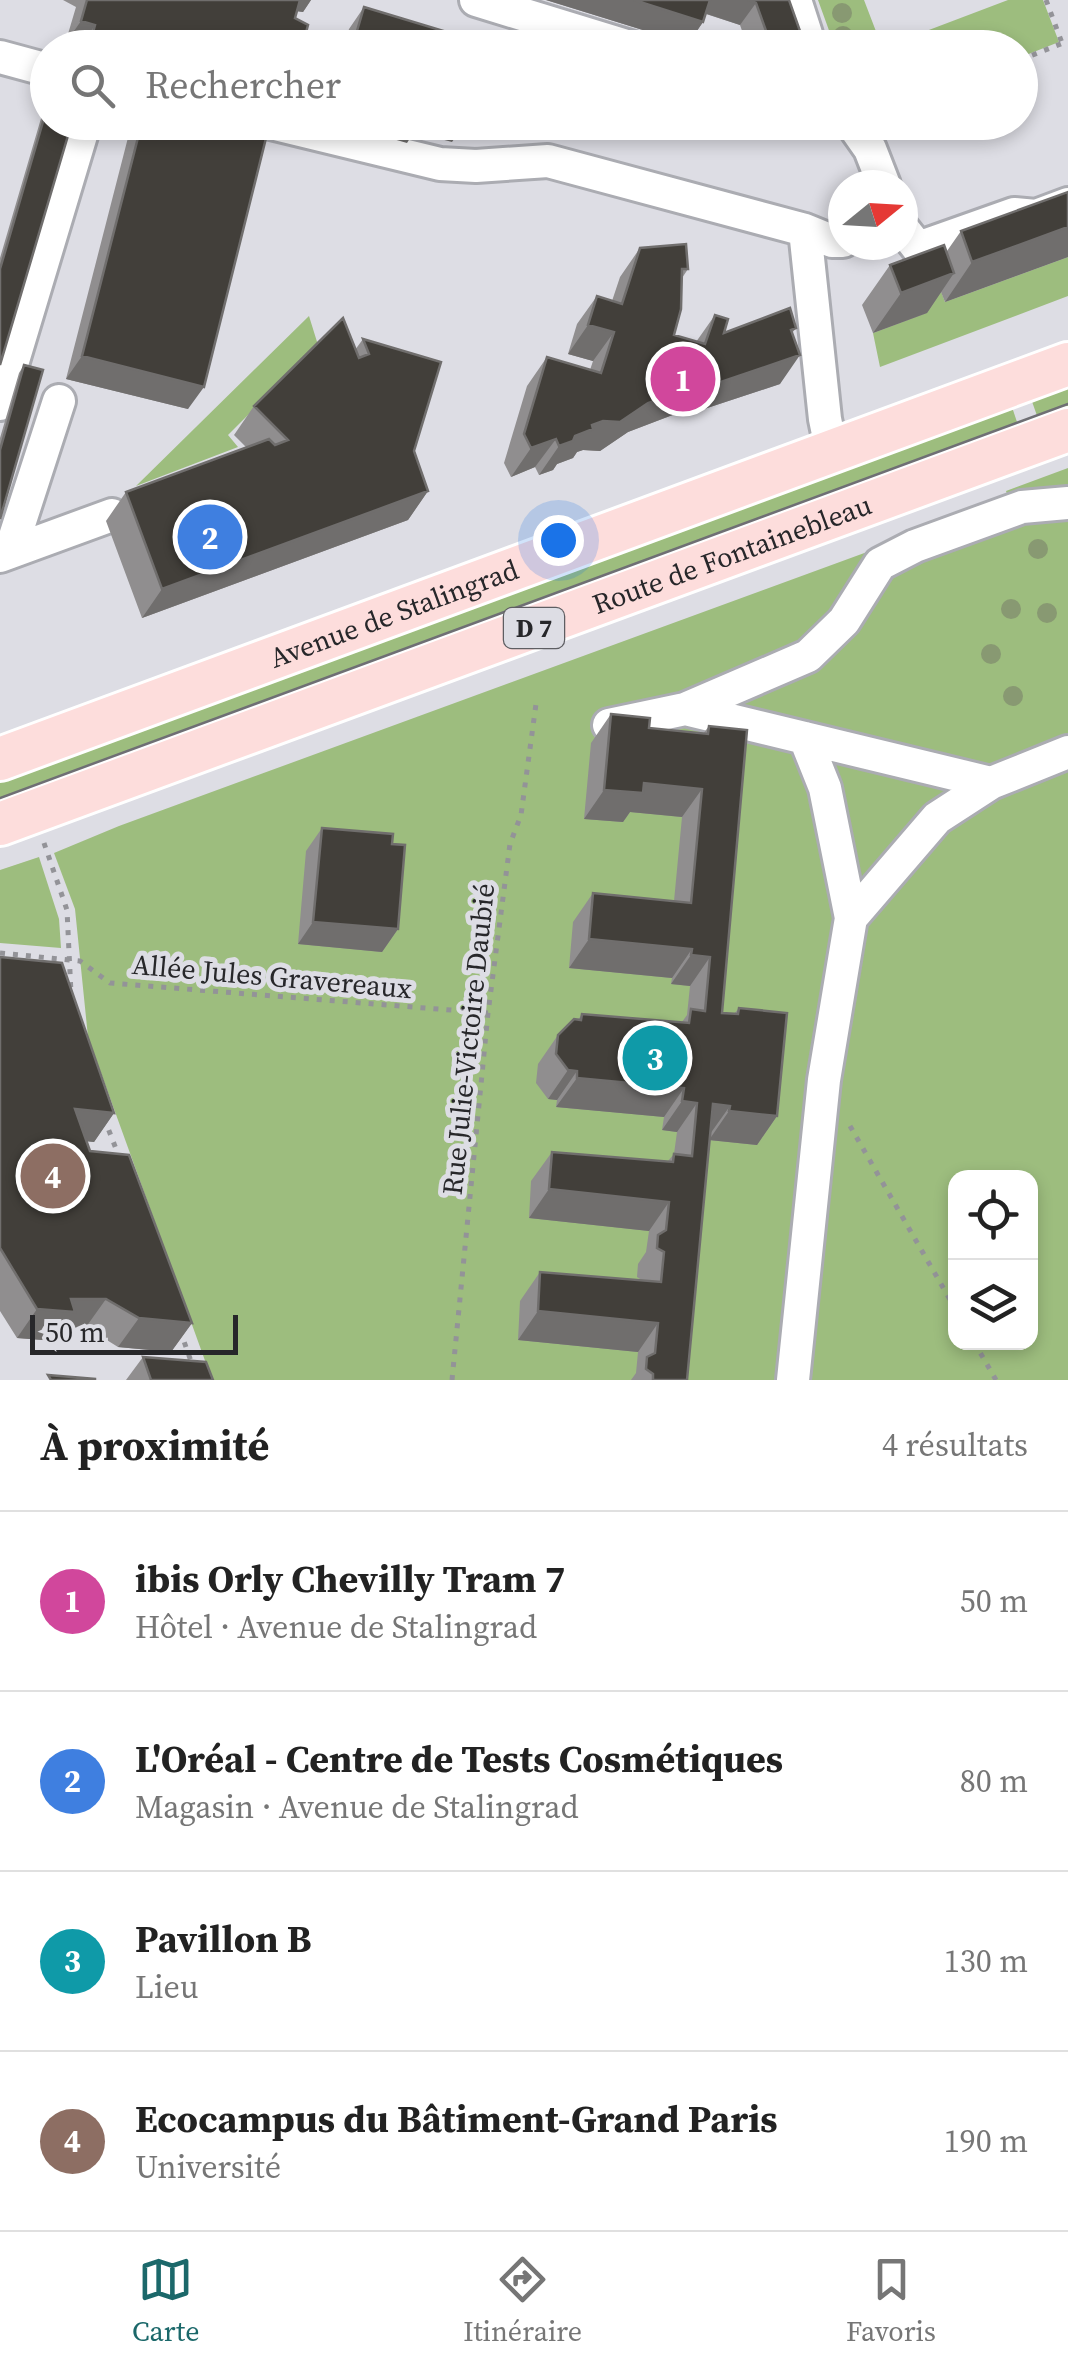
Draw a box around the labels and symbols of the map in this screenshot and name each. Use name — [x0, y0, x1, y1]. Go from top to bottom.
north arrow — [828, 170, 918, 260]
pin: 1 — [650, 342, 716, 416]
street label: Route de Fontainebleau — [587, 485, 877, 623]
pin: 2 — [178, 500, 242, 574]
your location — [533, 515, 584, 566]
street label: Avenue de Stalingrad — [264, 550, 524, 677]
road number: D 7 — [504, 608, 564, 648]
street label: Rue Julie-Victoire Daubié — [433, 881, 503, 1197]
street label: Allée Jules Gravereaux — [131, 945, 414, 1007]
pin: 3 — [622, 1020, 688, 1096]
pin: 4 — [20, 1138, 86, 1214]
scale bar — [30, 1310, 238, 1354]

